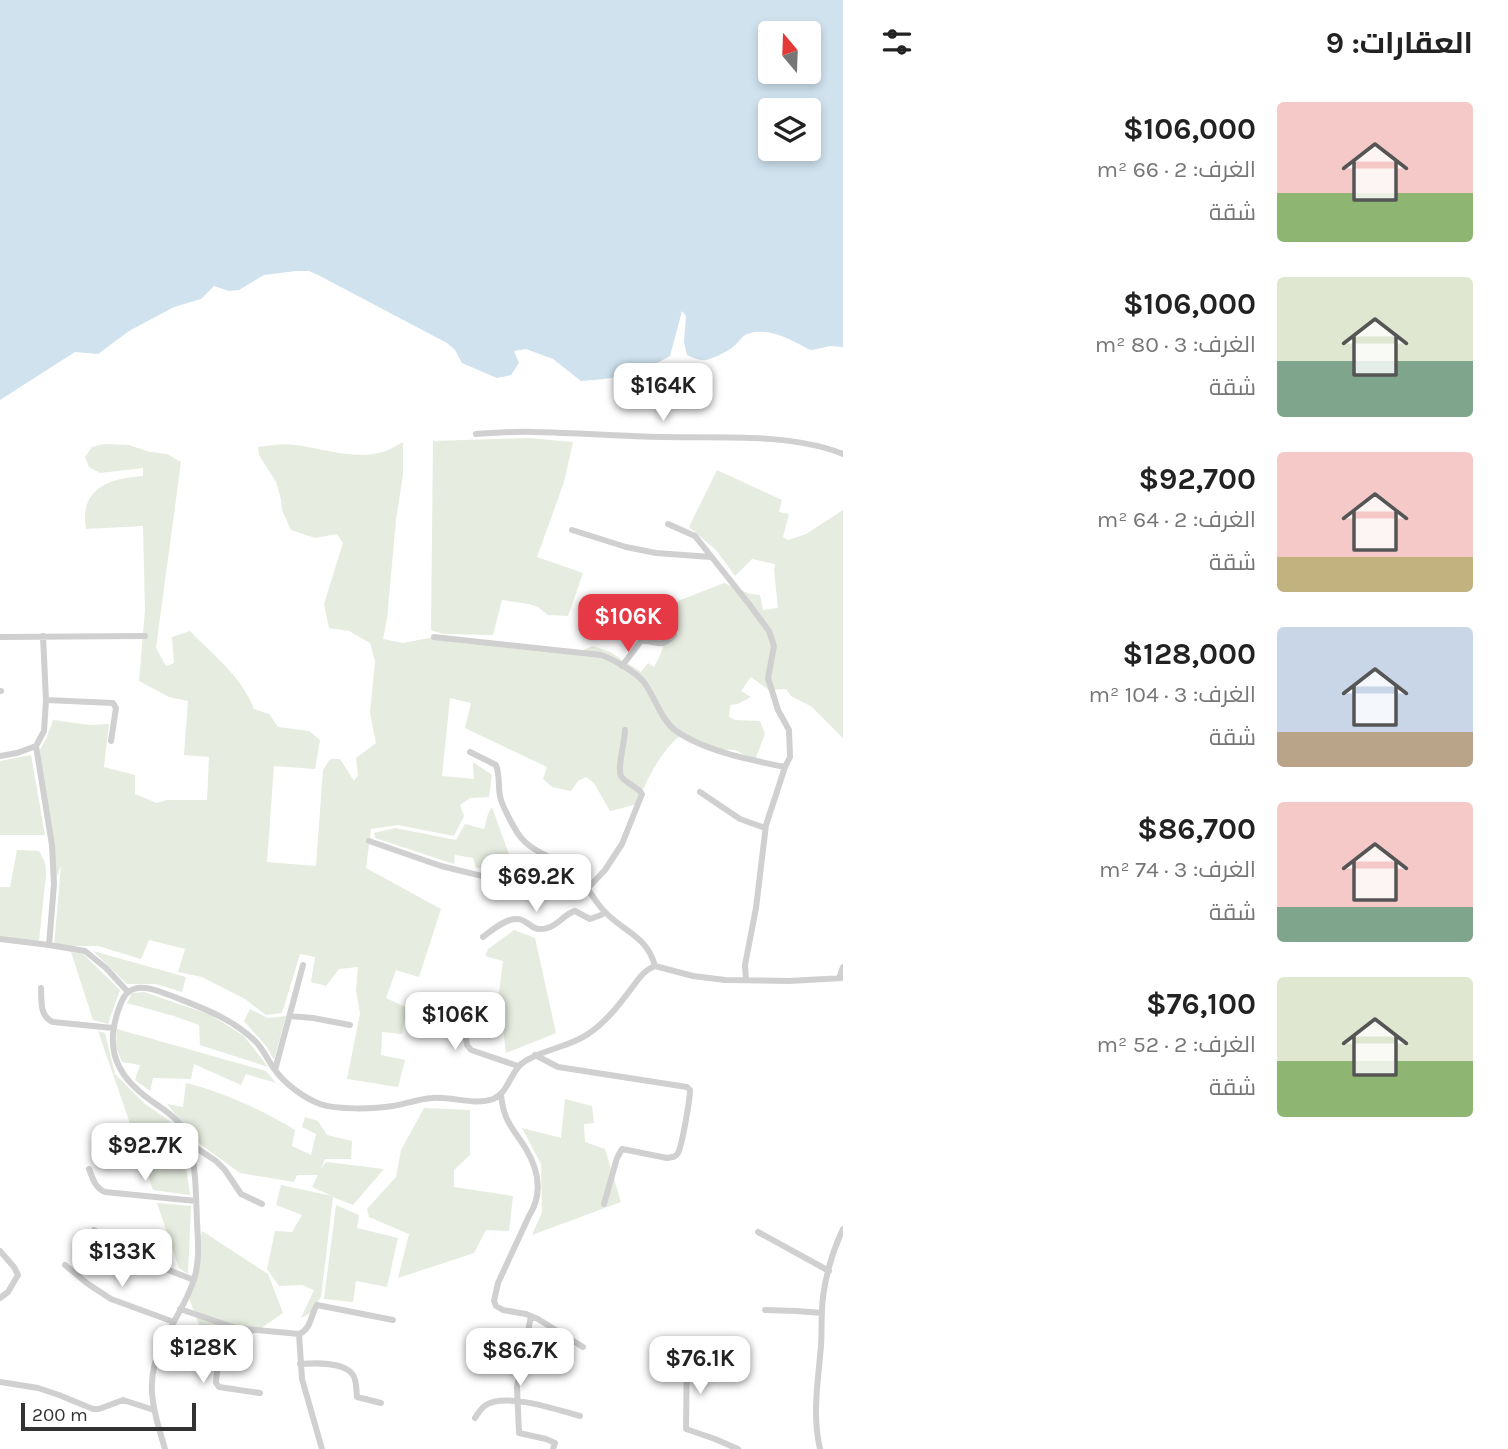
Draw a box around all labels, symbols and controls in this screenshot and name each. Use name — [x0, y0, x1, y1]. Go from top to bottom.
north arrow — [758, 21, 821, 84]
map controls — [758, 21, 821, 161]
icon: filters — [878, 23, 916, 61]
text: العقارات: 9 — [1326, 25, 1473, 61]
button: layers — [758, 98, 821, 161]
text: $106,000 — [1123, 111, 1256, 147]
icon: home — [1333, 130, 1417, 214]
text: الغرف: 2 · 66 m² — [1096, 156, 1256, 183]
text: شقة — [1209, 199, 1256, 226]
text: $106,000 — [1123, 286, 1256, 322]
icon: home — [1333, 305, 1417, 389]
text: الغرف: 3 · 80 m² — [1095, 331, 1256, 358]
pin: $164K — [614, 364, 712, 423]
text: $164K — [630, 372, 696, 399]
text: شقة — [1209, 374, 1256, 401]
text: $92,700 — [1138, 461, 1256, 497]
icon: home — [1333, 480, 1417, 564]
text: الغرف: 2 · 64 m² — [1097, 506, 1256, 533]
text: شقة — [1209, 549, 1256, 576]
pin: $106K — [579, 594, 677, 654]
text: $106K — [594, 603, 662, 630]
text: $128,000 — [1123, 636, 1256, 672]
icon: home — [1333, 655, 1417, 739]
text: الغرف: 3 · 104 m² — [1088, 681, 1256, 708]
text: شقة — [1209, 724, 1256, 751]
text: $86,700 — [1137, 811, 1256, 847]
icon: home — [1333, 830, 1417, 914]
pin: $69.2K — [479, 855, 593, 914]
text: الغرف: 3 · 74 m² — [1099, 856, 1256, 883]
text: $69.2K — [497, 863, 575, 890]
text: شقة — [1209, 899, 1256, 926]
text: $76,100 — [1146, 986, 1256, 1022]
pin: $106K — [406, 992, 504, 1052]
text: $106K — [421, 1001, 489, 1028]
icon: home — [1333, 1005, 1417, 1089]
text: الغرف: 2 · 52 m² — [1097, 1031, 1256, 1058]
text: شقة — [1209, 1074, 1256, 1101]
pin: $92.7K — [88, 1124, 202, 1183]
text: $92.7K — [107, 1132, 183, 1159]
pin: $133K — [73, 1230, 171, 1289]
text: $133K — [88, 1238, 156, 1265]
pin: $128K — [154, 1326, 252, 1385]
pin: $86.7K — [463, 1328, 577, 1388]
text: $128K — [169, 1334, 237, 1361]
pin: $76.1K — [643, 1336, 757, 1396]
text: $86.7K — [482, 1337, 558, 1364]
text: $76.1K — [665, 1345, 735, 1372]
scale bar — [21, 1400, 196, 1432]
text: 200 m — [32, 1404, 88, 1426]

